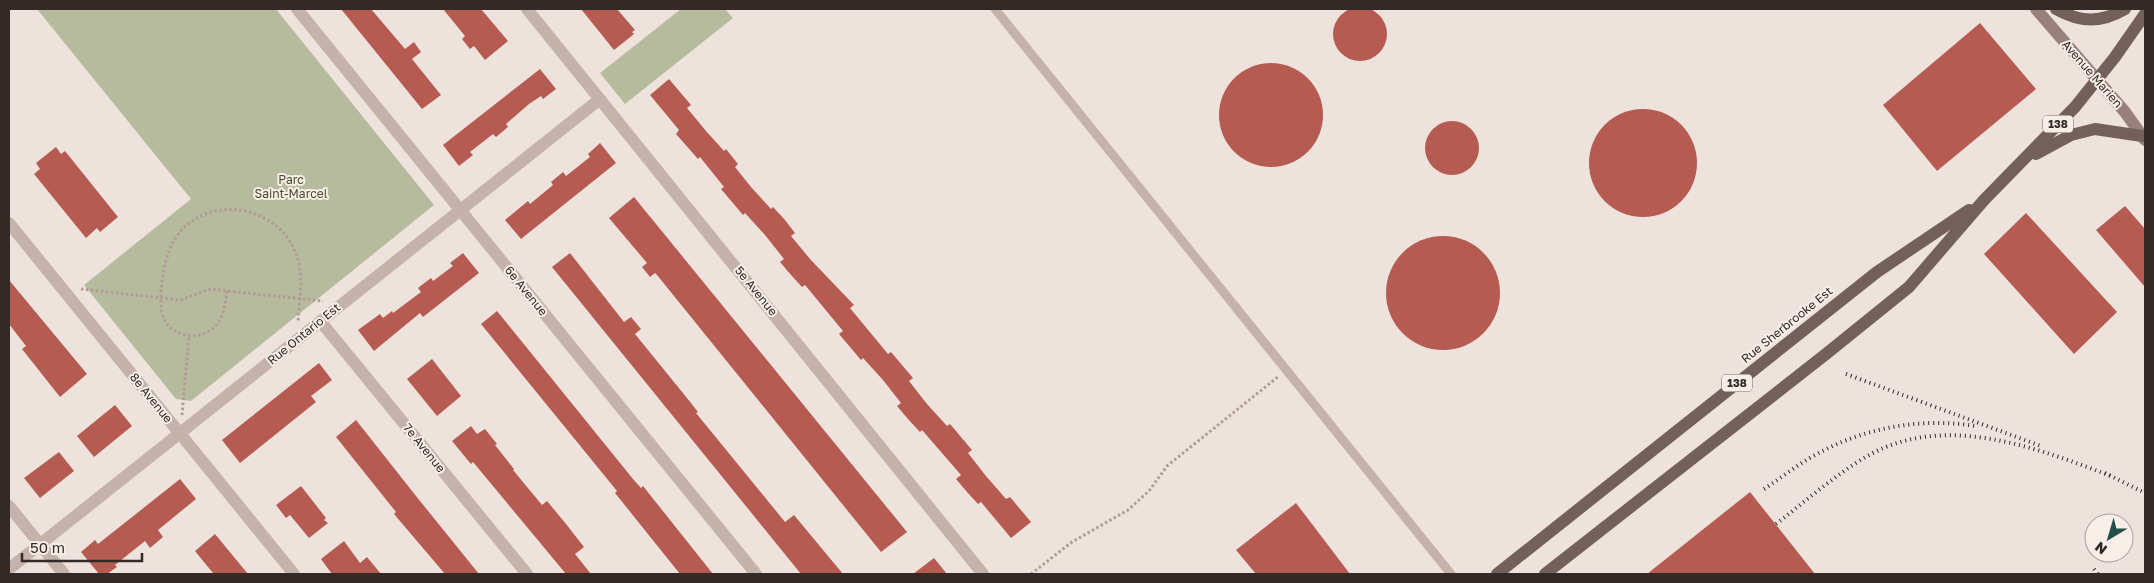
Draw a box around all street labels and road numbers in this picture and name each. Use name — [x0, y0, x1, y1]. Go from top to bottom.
street label: Avenue Marien — [2059, 37, 2126, 111]
road number: 138 — [2043, 116, 2073, 132]
street label: 6e Avenue — [502, 263, 551, 319]
street label: 5e Avenue — [732, 263, 781, 318]
street label: Rue Sherbrooke Est — [1738, 283, 1836, 366]
street label: Rue Ontario Est — [264, 300, 343, 368]
street label: 8e Avenue — [127, 370, 176, 426]
road number: 138 — [1722, 374, 1752, 392]
street label: 7e Avenue — [400, 420, 449, 475]

